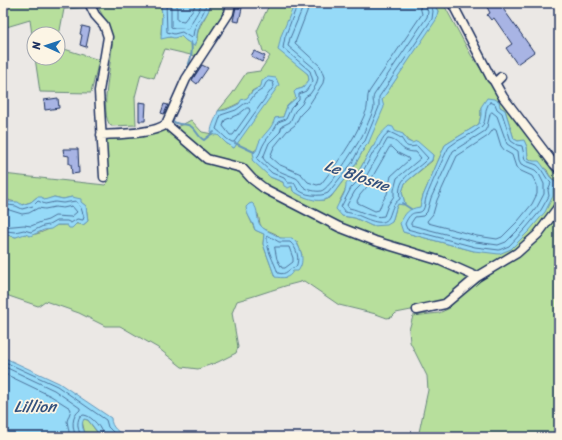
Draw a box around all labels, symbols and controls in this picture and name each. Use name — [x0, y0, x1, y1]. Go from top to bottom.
north arrow — [26, 26, 66, 66]
text: N — [27, 41, 46, 51]
water label: Le Blosne — [321, 151, 395, 201]
water label: Lillion — [14, 392, 58, 421]

